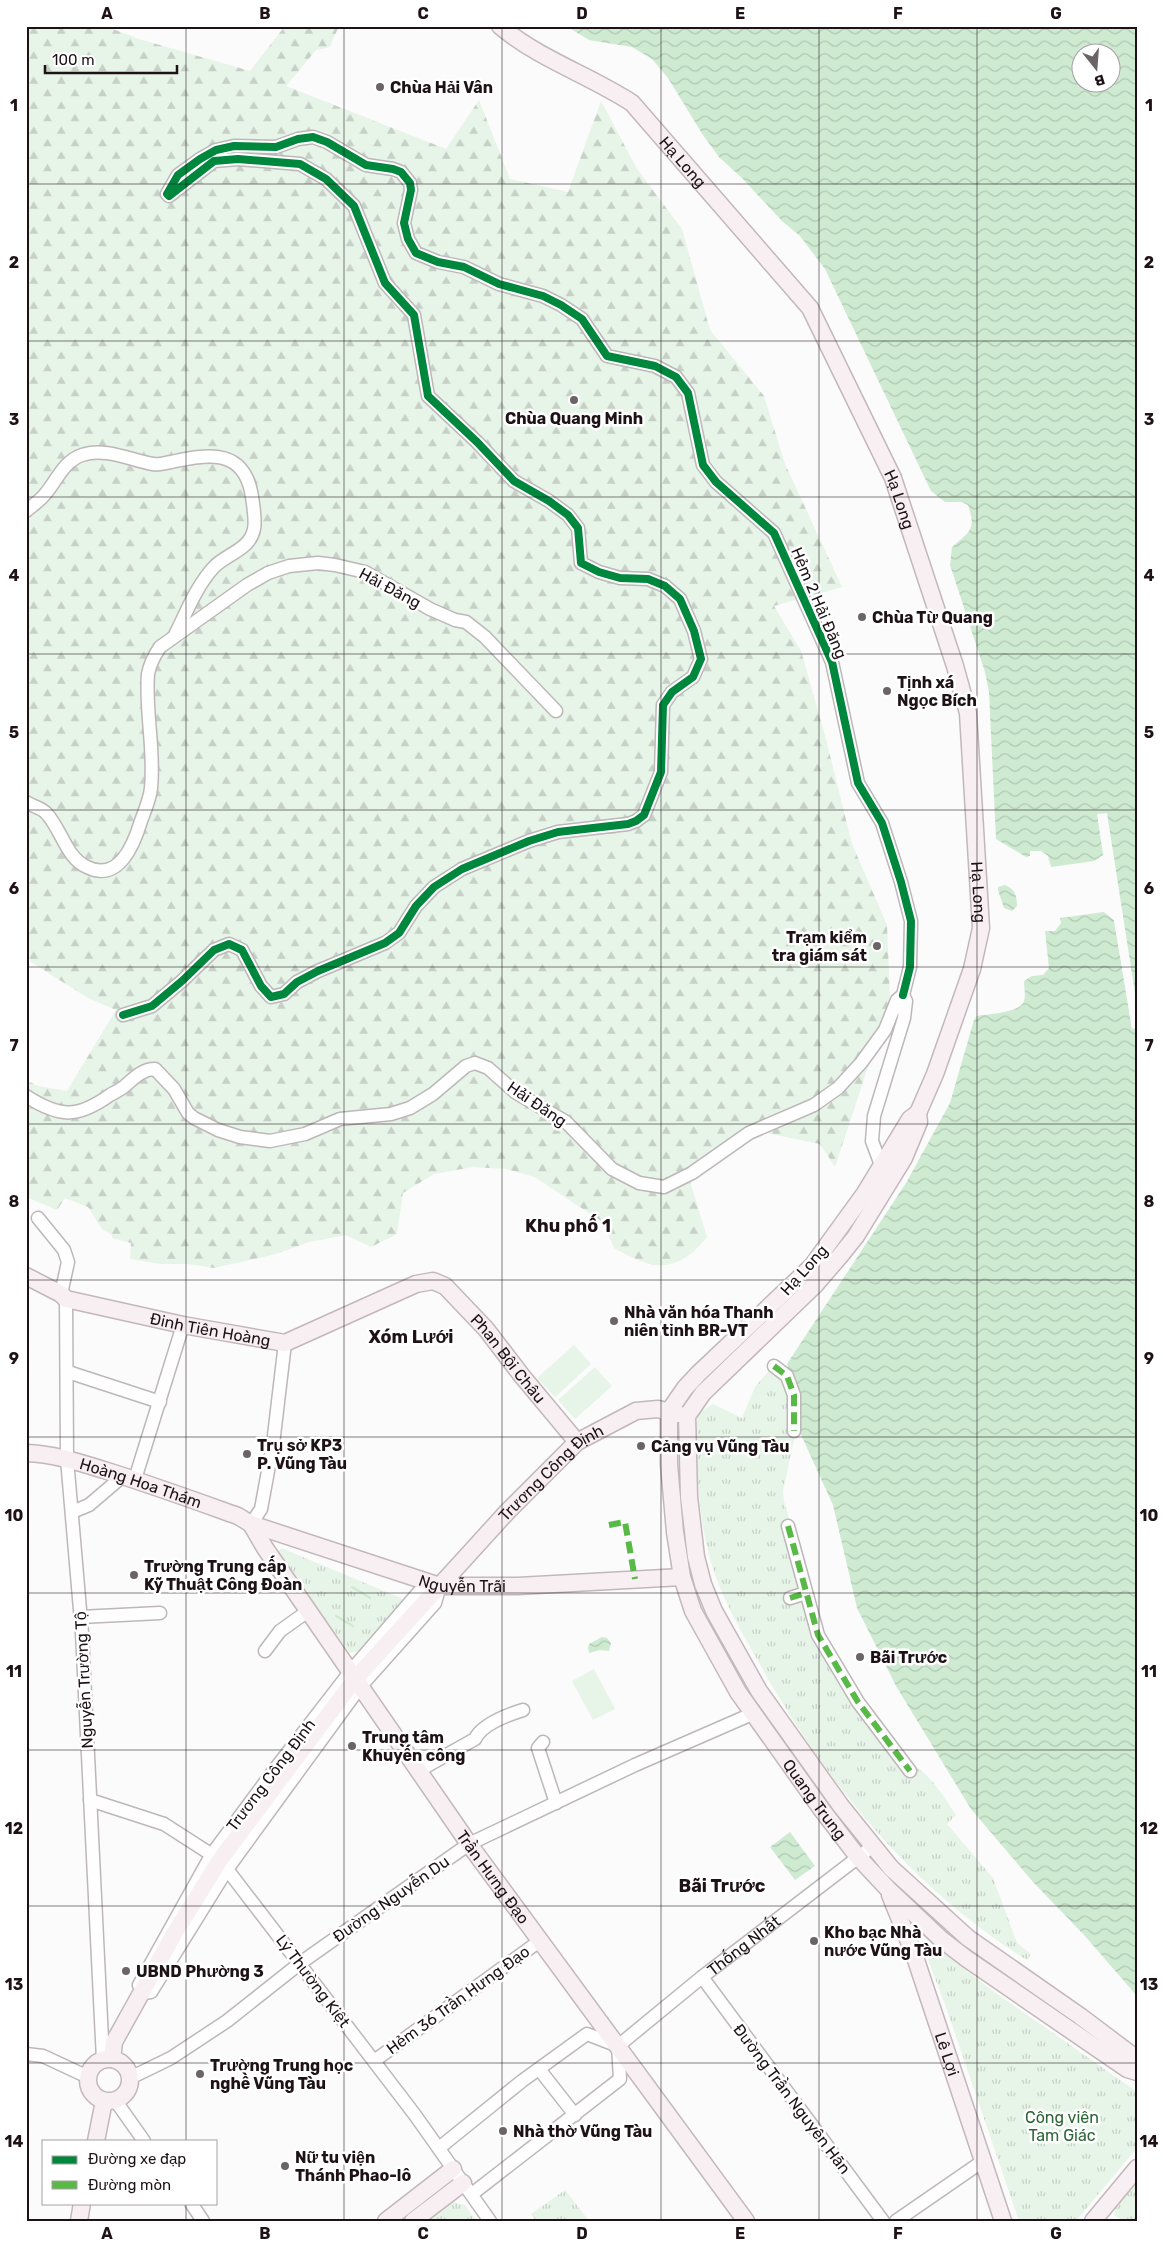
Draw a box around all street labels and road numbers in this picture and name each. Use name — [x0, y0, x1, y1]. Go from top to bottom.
street label: Hạ Long — [656, 132, 710, 191]
street label: Hạ Long — [881, 466, 919, 531]
street label: Hẻm 2 Hải Đăng — [787, 544, 851, 662]
street label: Hải Đăng — [356, 564, 424, 612]
street label: Hạ Long — [967, 861, 990, 923]
street label: Hải Đăng — [504, 1077, 570, 1131]
street label: Hạ Long — [776, 1241, 832, 1299]
street label: Đinh Tiên Hoàng — [148, 1308, 272, 1350]
street label: Phan Bội Châu — [467, 1310, 550, 1407]
street label: Trương Công Định — [494, 1420, 607, 1525]
street label: Hoàng Hoa Thám — [78, 1454, 204, 1512]
street label: Nguyễn Trãi — [416, 1570, 506, 1596]
street label: Nguyễn Trường Tộ — [70, 1611, 97, 1749]
street label: Trương Công Định — [223, 1715, 319, 1835]
street label: Quang Trung — [779, 1755, 851, 1843]
street label: Trần Hưng Đạo — [453, 1826, 534, 1927]
street label: Đường Nguyễn Du — [328, 1851, 453, 1946]
street label: Thống Nhất — [703, 1911, 784, 1979]
street label: Lý Thường Kiệt — [272, 1931, 354, 2031]
street label: Hẻm 36 Trần Hưng Đạo — [382, 1941, 533, 2058]
street label: Đường Trần Nguyên Hãn — [729, 2019, 856, 2178]
street label: Lê Lợi — [931, 2029, 963, 2078]

